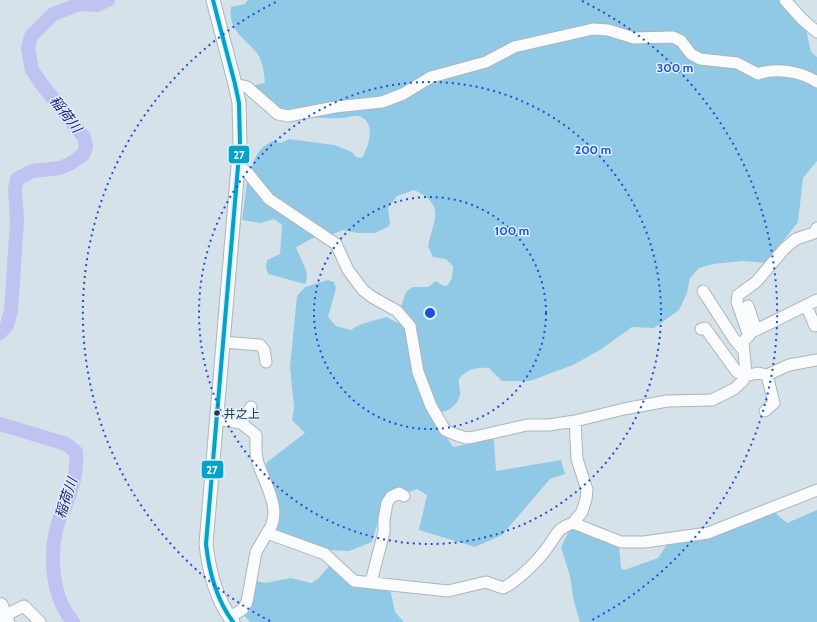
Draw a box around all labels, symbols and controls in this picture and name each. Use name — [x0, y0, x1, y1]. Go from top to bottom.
text: 300 m — [657, 60, 693, 75]
water label: 稲荷川 — [46, 92, 87, 138]
text: 200 m — [575, 142, 611, 157]
line badge: 27 — [228, 145, 250, 164]
text: 27 — [233, 148, 245, 162]
text: 100 m — [495, 223, 529, 238]
centre of rings — [423, 306, 437, 320]
place label: 井之上 — [224, 406, 260, 421]
marker: 井之上 — [212, 408, 222, 418]
line badge: 27 — [201, 460, 224, 479]
text: 27 — [206, 463, 218, 477]
water label: 稲荷川 — [51, 473, 82, 521]

